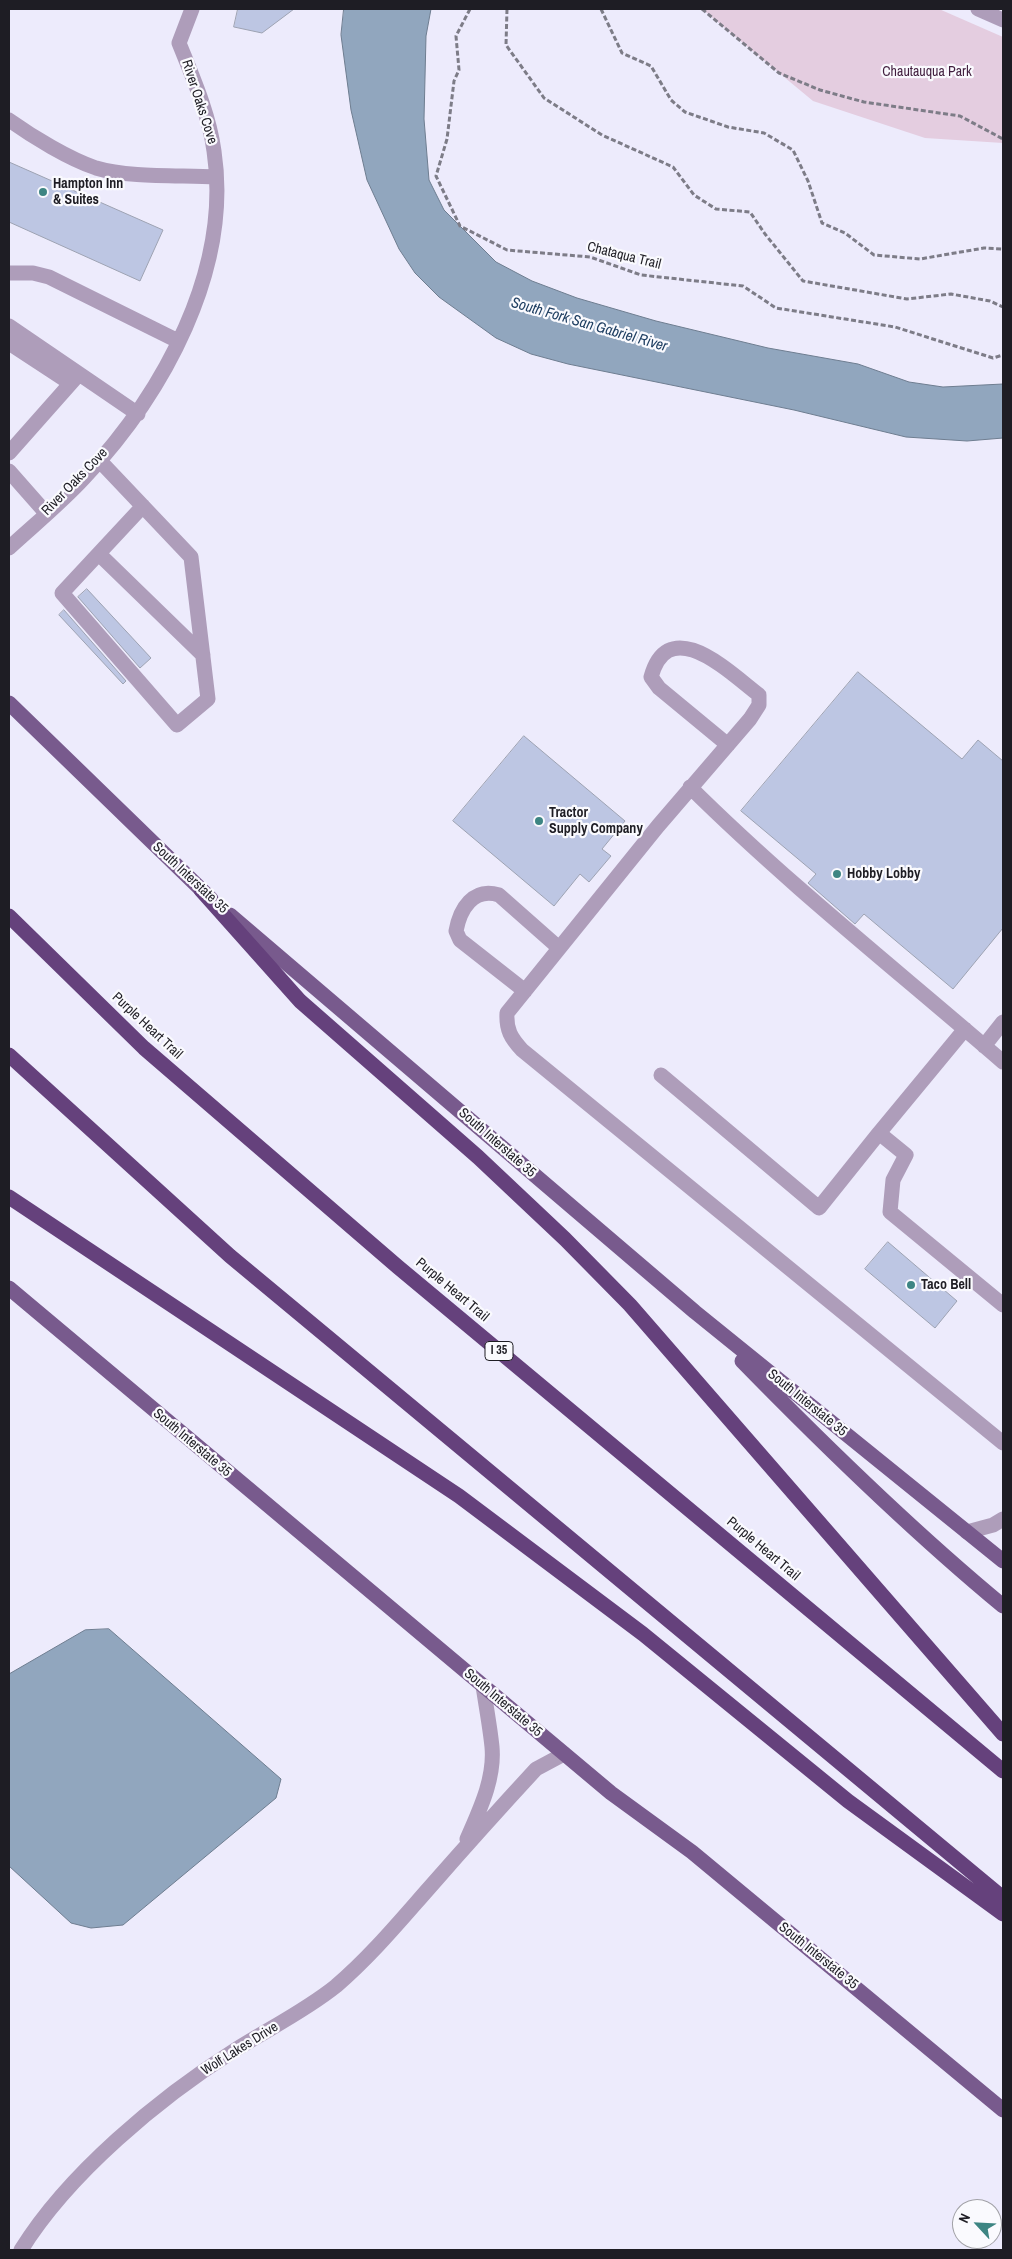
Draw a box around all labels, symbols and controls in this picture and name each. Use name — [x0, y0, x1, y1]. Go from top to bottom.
street label: River Oaks Cove — [178, 58, 220, 146]
park label: Chautauqua Park — [882, 64, 972, 80]
place label: Hampton Inn & Suites — [53, 176, 123, 208]
marker: Hampton Inn & Suites — [37, 186, 49, 198]
street label: Chataqua Trail — [585, 239, 663, 273]
water label: South Fork San Gabriel River — [509, 294, 669, 356]
street label: River Oaks Cove — [39, 445, 111, 519]
place label: Tractor Supply Company — [549, 805, 643, 838]
marker: Tractor Supply Company — [533, 815, 545, 827]
street label: South Interstate 35 — [149, 839, 231, 917]
place label: Hobby Lobby — [847, 866, 920, 882]
marker: Hobby Lobby — [831, 868, 843, 880]
street label: Purple Heart Trail — [108, 989, 186, 1063]
street label: South Interstate 35 — [455, 1105, 539, 1181]
street label: Purple Heart Trail — [412, 1255, 492, 1325]
place label: Taco Bell — [921, 1277, 971, 1293]
marker: Taco Bell — [905, 1279, 917, 1291]
road number: I 35 — [485, 1342, 513, 1360]
street label: South Interstate 35 — [764, 1366, 850, 1440]
street label: South Interstate 35 — [149, 1405, 235, 1481]
street label: Purple Heart Trail — [723, 1514, 803, 1584]
street label: South Interstate 35 — [460, 1665, 546, 1741]
street label: South Interstate 35 — [775, 1919, 861, 1993]
street label: Wolf Lakes Drive — [199, 2019, 281, 2079]
north arrow — [952, 2199, 1002, 2249]
text: N — [954, 2211, 974, 2226]

